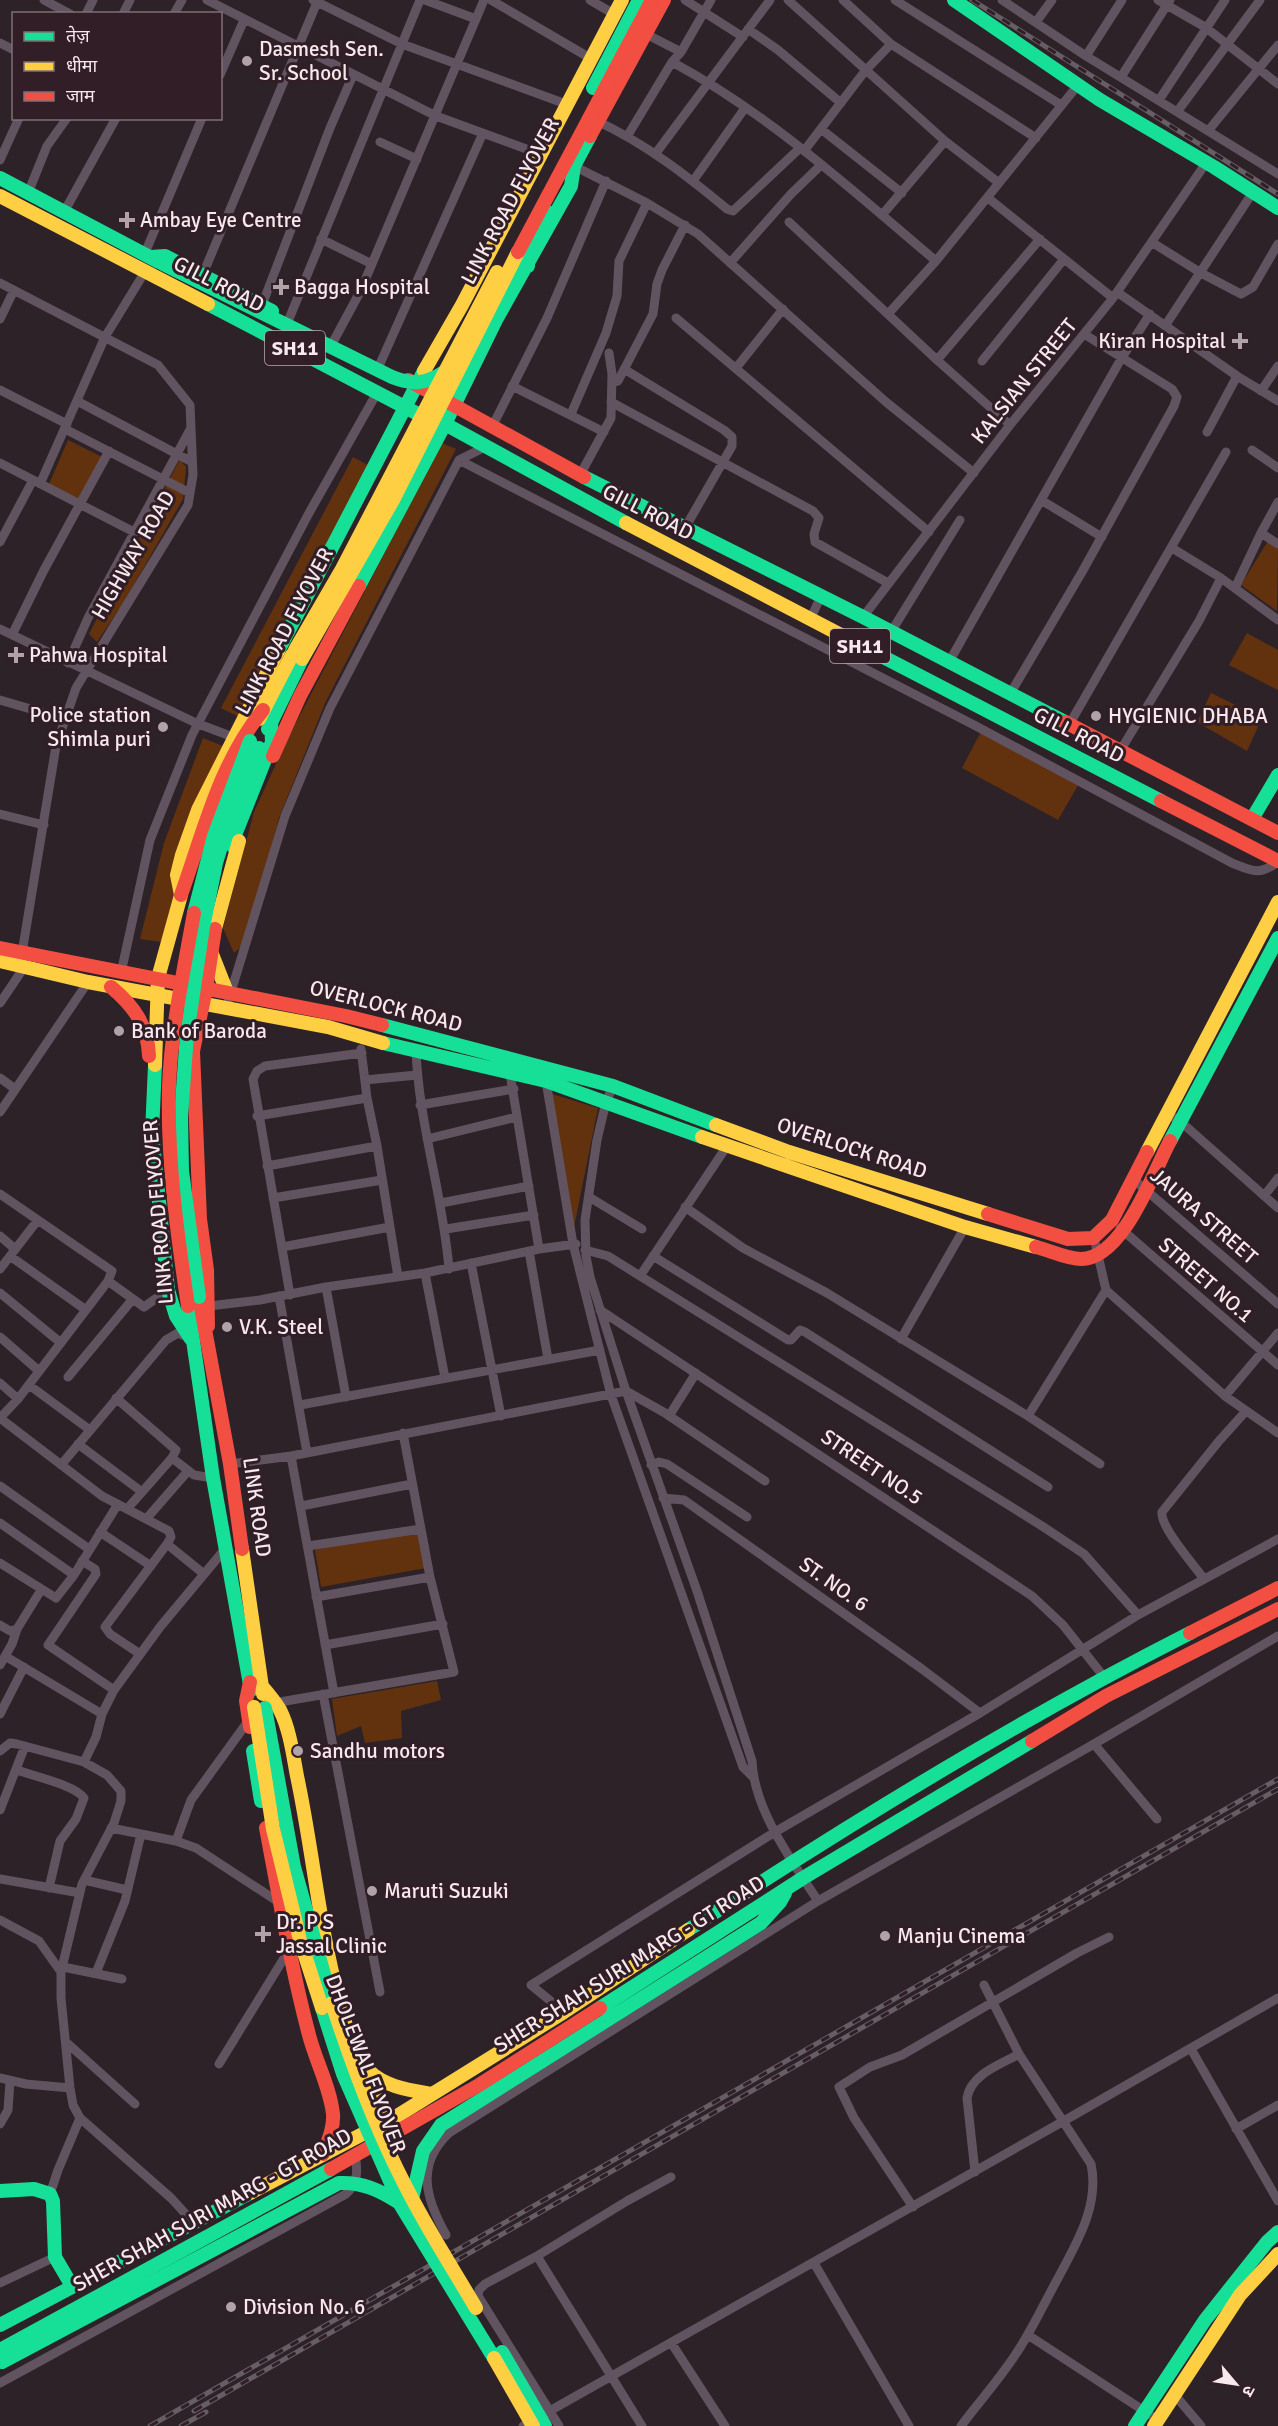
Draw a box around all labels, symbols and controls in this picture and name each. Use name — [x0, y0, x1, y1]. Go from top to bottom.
legend — [12, 12, 222, 120]
text: तेज़ — [66, 25, 90, 47]
place label: Dasmesh Sen. Sr. School — [259, 36, 384, 86]
marker: Dasmesh Sen. Sr. School — [240, 54, 254, 68]
text: धीमा — [66, 55, 97, 77]
text: जाम — [66, 85, 96, 107]
street label: LINK ROAD FLYOVER — [455, 113, 565, 289]
place label: Ambay Eye Centre — [140, 207, 301, 233]
marker: Ambay Eye Centre — [118, 211, 136, 229]
street label: GILL ROAD — [169, 250, 269, 318]
place label: Bagga Hospital — [294, 274, 430, 300]
marker: Bagga Hospital — [272, 278, 290, 296]
street label: KALSIAN STREET — [965, 313, 1083, 449]
place label: Kiran Hospital — [1098, 328, 1226, 354]
road number: SH11 — [265, 331, 325, 365]
marker: Kiran Hospital — [1231, 332, 1249, 350]
street label: GILL ROAD — [598, 478, 698, 546]
street label: HIGHWAY ROAD — [86, 486, 180, 624]
street label: LINK ROAD FLYOVER — [229, 543, 339, 719]
road number: SH11 — [830, 629, 890, 663]
place label: Pahwa Hospital — [29, 642, 168, 668]
marker: Pahwa Hospital — [7, 646, 25, 664]
street label: GILL ROAD — [1029, 701, 1129, 769]
place label: Police station Shimla puri — [30, 702, 151, 752]
place label: HYGIENIC DHABA — [1108, 703, 1268, 729]
marker: HYGIENIC DHABA — [1089, 709, 1103, 723]
marker: Police station Shimla puri — [156, 720, 170, 734]
street label: OVERLOCK ROAD — [307, 974, 465, 1038]
place label: Bank of Baroda — [131, 1018, 267, 1044]
marker: Bank of Baroda — [112, 1024, 126, 1038]
street label: OVERLOCK ROAD — [774, 1111, 930, 1185]
street label: LINK ROAD FLYOVER — [137, 1119, 179, 1305]
street label: JAURA STREET — [1145, 1162, 1264, 1270]
street label: STREET NO.1 — [1153, 1232, 1259, 1328]
place label: V.K. Steel — [239, 1314, 323, 1340]
marker: V.K. Steel — [220, 1320, 234, 1334]
street label: STREET NO.5 — [816, 1423, 928, 1511]
street label: LINK ROAD — [237, 1455, 277, 1559]
street label: ST. NO. 6 — [794, 1551, 874, 1617]
place label: Sandhu motors — [310, 1738, 445, 1764]
marker: Sandhu motors — [291, 1744, 305, 1758]
street label: SHER SHAH SURI MARG - GT ROAD — [489, 1870, 769, 2058]
place label: Maruti Suzuki — [384, 1878, 509, 1904]
marker: Maruti Suzuki — [365, 1884, 379, 1898]
place label: Dr. P S Jassal Clinic — [276, 1909, 387, 1959]
place label: Manju Cinema — [897, 1923, 1026, 1949]
marker: Dr. P S Jassal Clinic — [254, 1925, 272, 1943]
marker: Manju Cinema — [878, 1929, 892, 1943]
street label: DHOLEWAL FLYOVER — [320, 1971, 412, 2157]
street label: SHER SHAH SURI MARG - GT ROAD — [68, 2122, 356, 2298]
place label: Division No. 6 — [243, 2294, 365, 2320]
marker: Division No. 6 — [224, 2300, 238, 2314]
north arrow — [1206, 2354, 1266, 2414]
text: उ — [1237, 2382, 1259, 2400]

